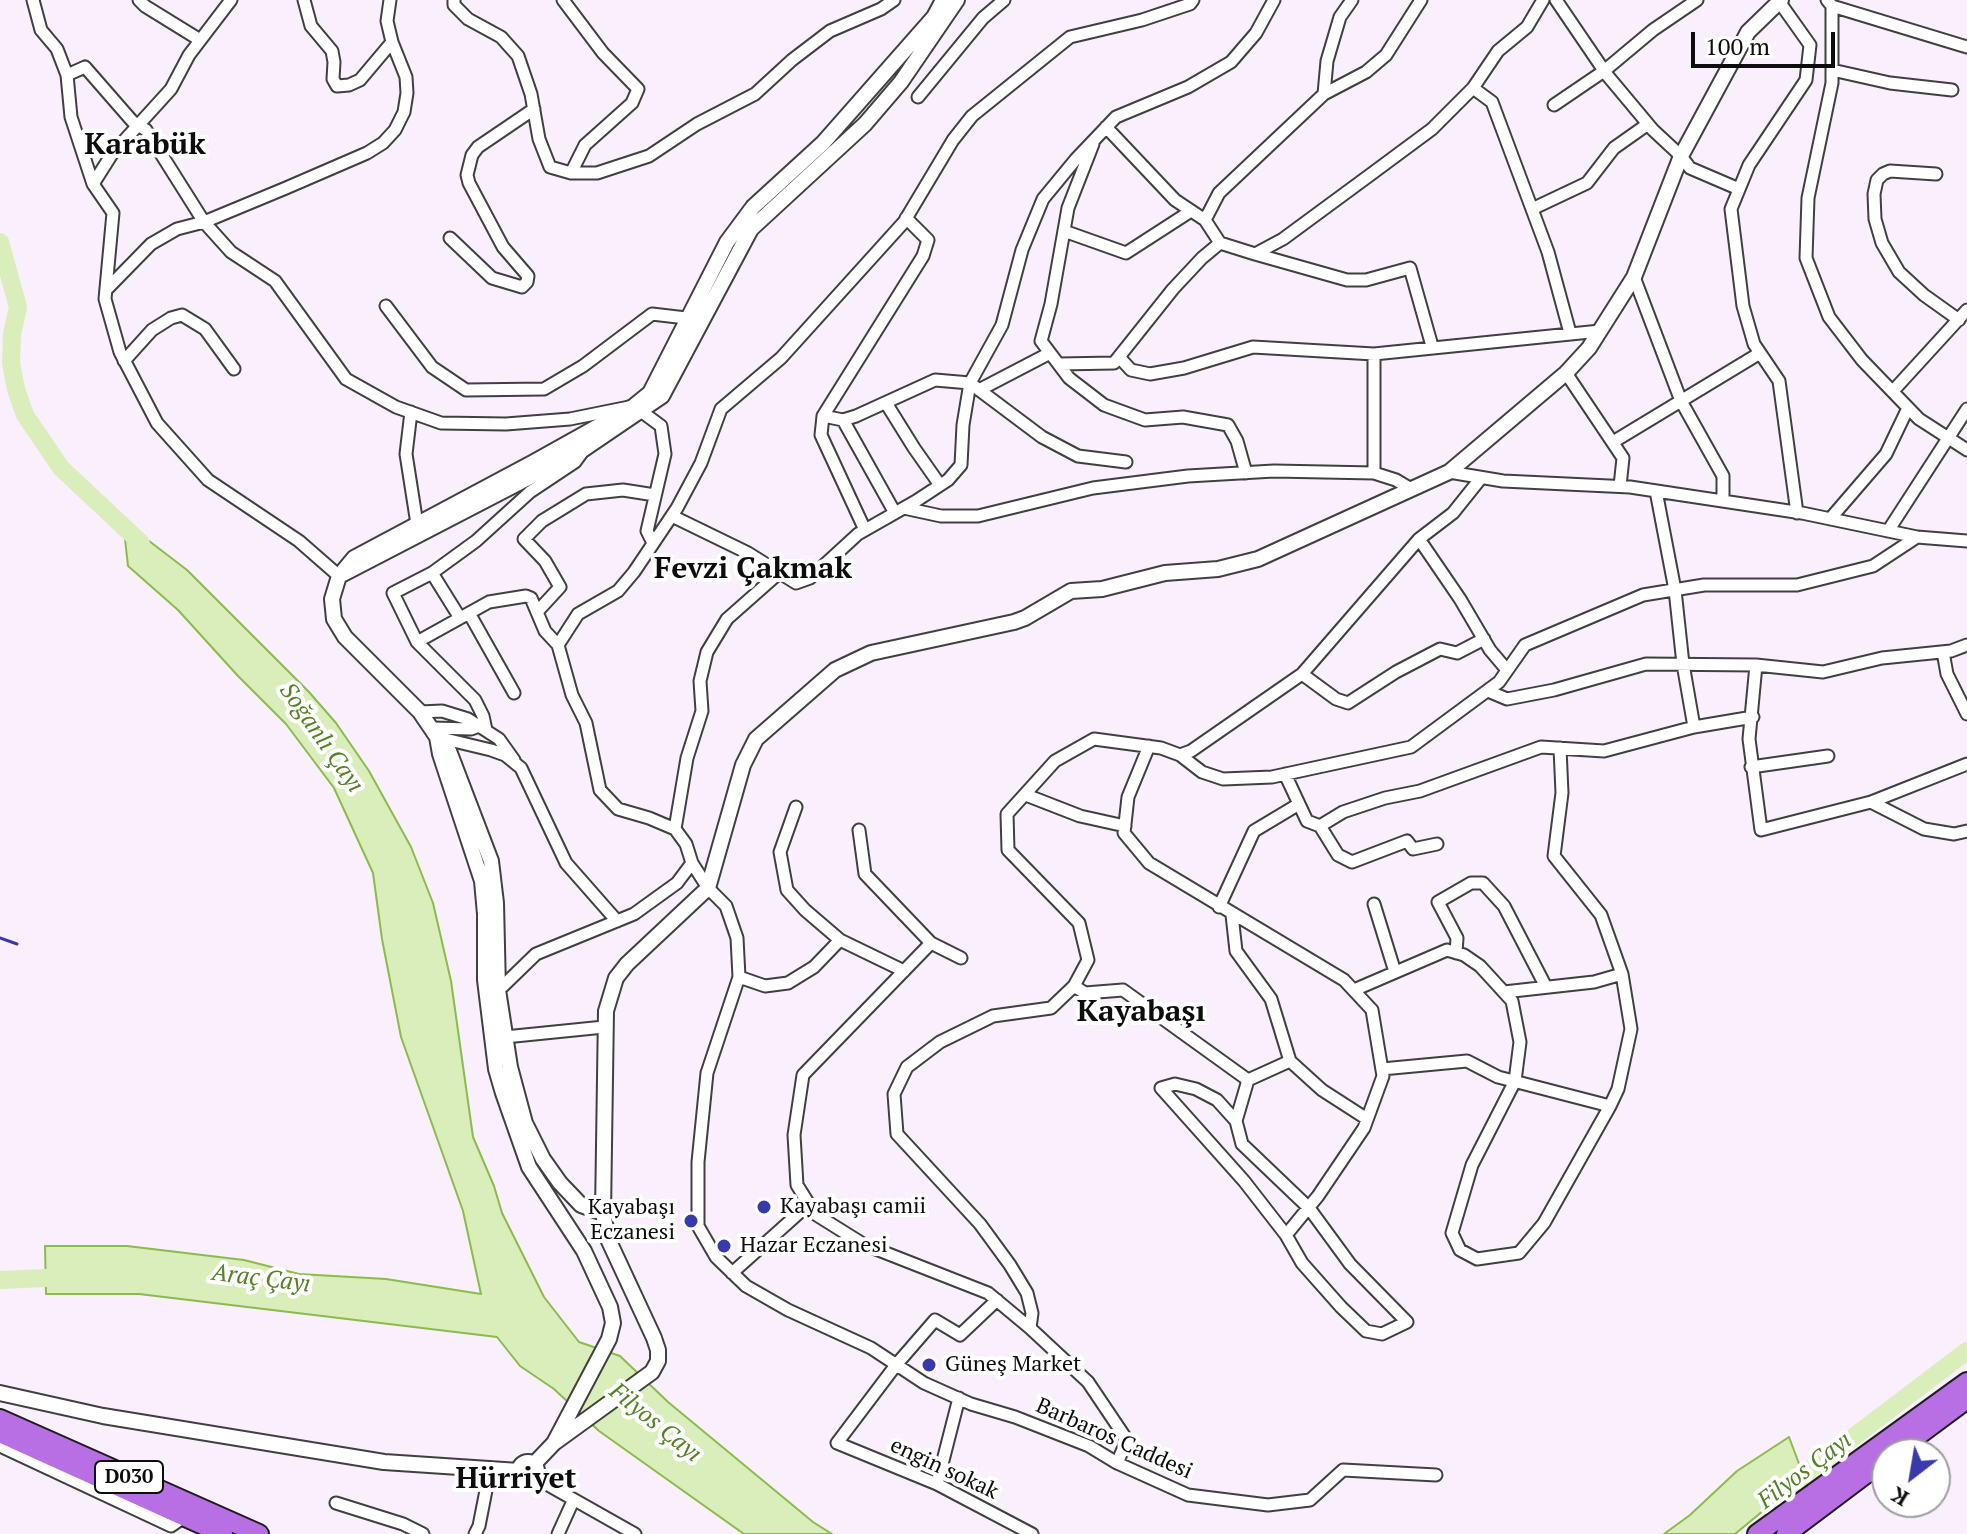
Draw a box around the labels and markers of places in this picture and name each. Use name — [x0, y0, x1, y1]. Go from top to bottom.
place label: Kayabaşı camii — [780, 1194, 926, 1220]
place label: Kayabaşı Eczanesi — [588, 1195, 675, 1246]
marker: Kayabaşı camii — [755, 1198, 773, 1216]
marker: Kayabaşı Eczanesi — [682, 1212, 700, 1230]
place label: Hazar Eczanesi — [740, 1233, 888, 1259]
marker: Hazar Eczanesi — [715, 1237, 733, 1255]
place label: Güneş Market — [945, 1352, 1081, 1378]
marker: Güneş Market — [920, 1356, 938, 1374]

